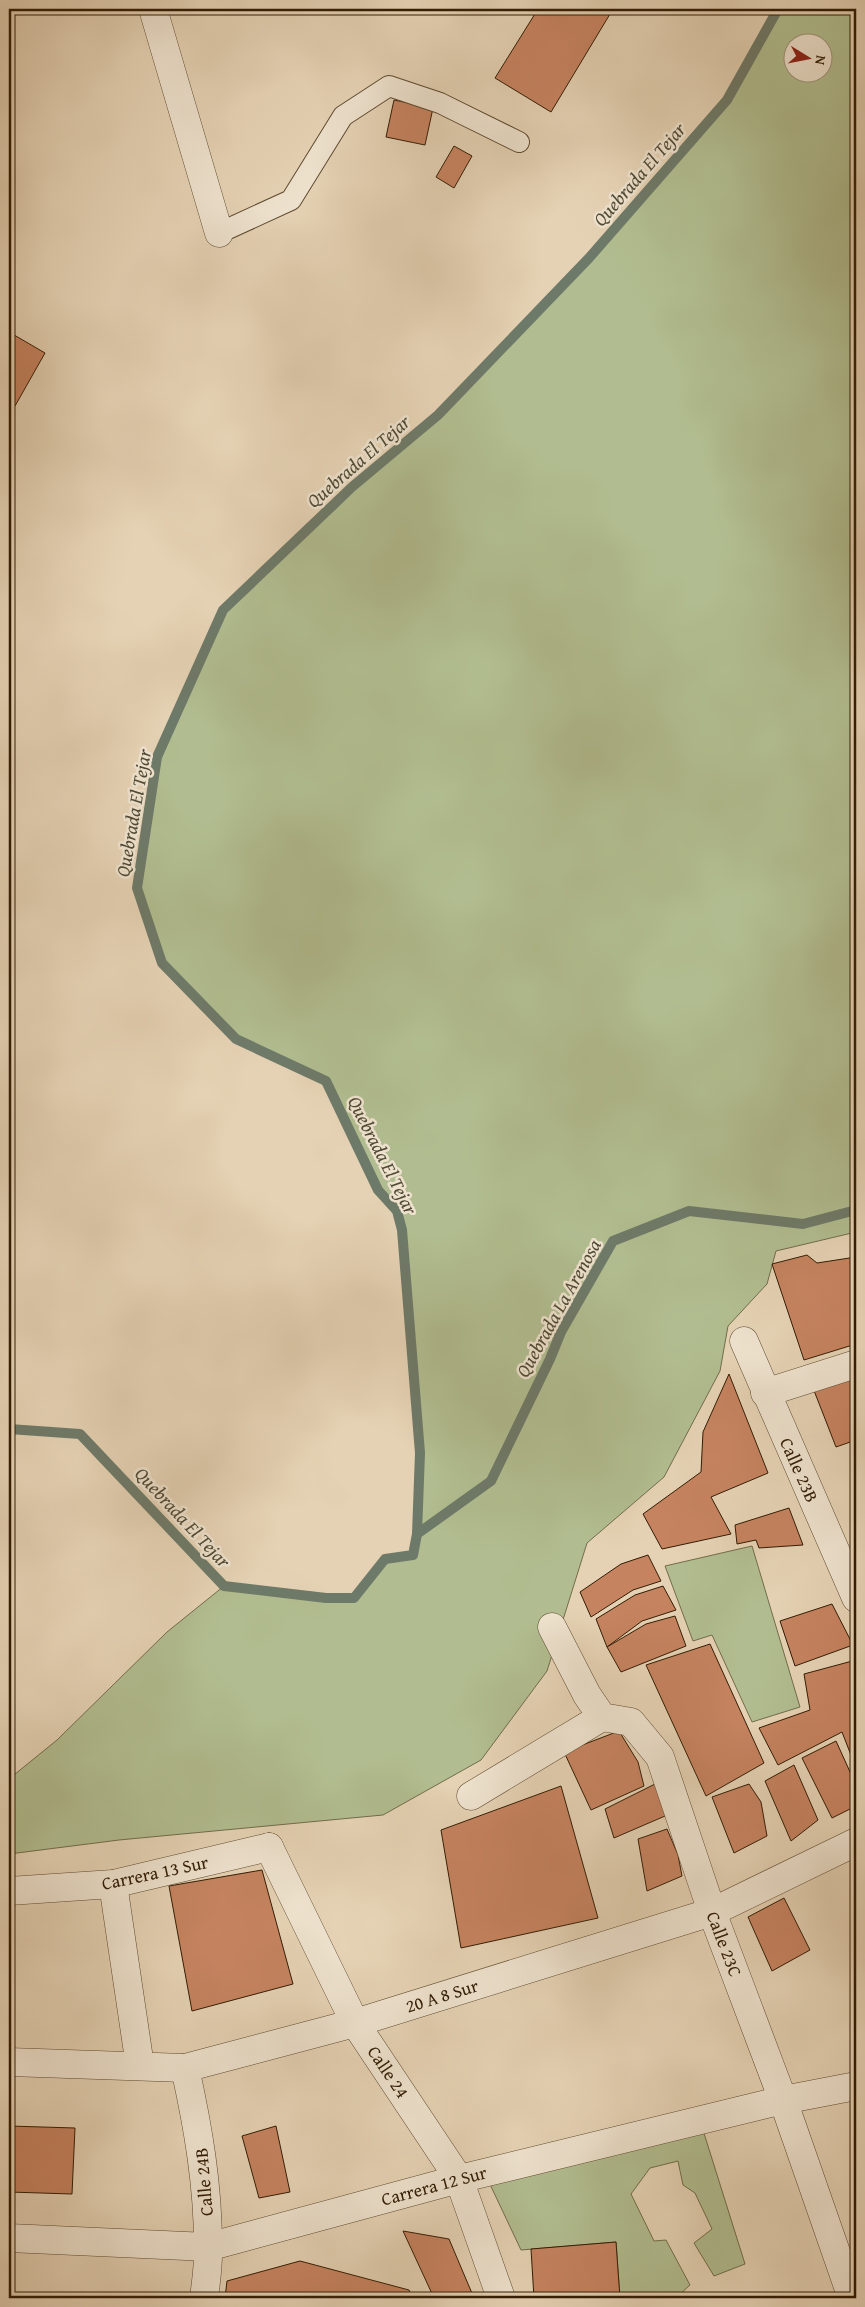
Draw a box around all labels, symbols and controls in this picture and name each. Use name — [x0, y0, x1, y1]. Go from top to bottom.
north arrow — [782, 32, 832, 82]
text: N — [810, 54, 831, 67]
water label: Quebrada El Tejar — [586, 115, 693, 232]
water label: Quebrada El Tejar — [300, 407, 417, 514]
water label: Quebrada El Tejar — [108, 746, 158, 879]
water label: Quebrada El Tejar — [341, 1091, 425, 1220]
water label: Quebrada La Arenosa — [508, 1234, 608, 1382]
street label: Calle 23B — [773, 1433, 826, 1507]
water label: Quebrada El Tejar — [129, 1460, 238, 1574]
street label: Carrera 13 Sur — [99, 1848, 211, 1897]
street label: Calle 23C — [700, 1907, 749, 1981]
street label: 20 A 8 Sur — [402, 1972, 482, 2019]
street label: Calle 24 — [361, 2040, 416, 2103]
street label: Calle 24B — [187, 2147, 220, 2217]
street label: Carrera 12 Sur — [378, 2158, 490, 2213]

